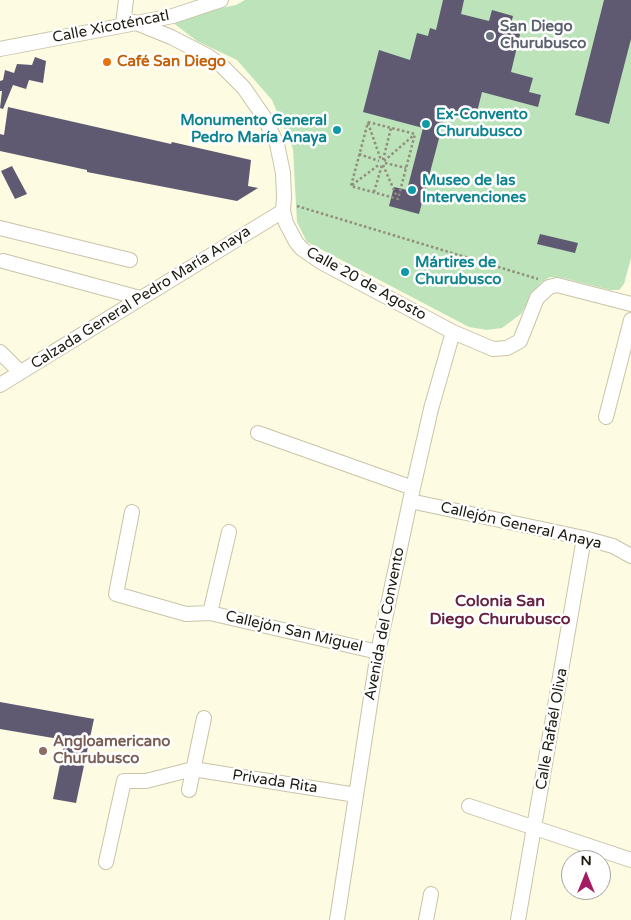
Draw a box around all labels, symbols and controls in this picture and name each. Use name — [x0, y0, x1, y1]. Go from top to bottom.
street label: Calle Xicoténcatl — [51, 7, 171, 47]
place label: San Diego Churubusco — [500, 18, 586, 53]
marker: San Diego Churubusco — [484, 30, 496, 42]
place label: Café San Diego — [117, 53, 226, 71]
marker: Café San Diego — [101, 56, 113, 68]
place label: Ex-Convento Churubusco — [436, 106, 528, 141]
place label: Monumento General Pedro María Anaya — [180, 112, 327, 147]
marker: Ex-Convento Churubusco — [420, 118, 432, 130]
marker: Monumento General Pedro María Anaya — [331, 124, 343, 136]
place label: Museo de las Intervenciones — [422, 172, 526, 207]
marker: Museo de las Intervenciones — [406, 184, 418, 196]
street label: Calzada General Pedro María Anaya — [28, 223, 254, 373]
street label: Calle 20 de Agosto — [303, 243, 429, 325]
place label: Mártires de Churubusco — [415, 254, 501, 289]
marker: Mártires de Churubusco — [399, 266, 411, 278]
street label: Callejón General Anaya — [439, 499, 603, 553]
street label: Avenida del Convento — [361, 546, 409, 702]
district label: Colonia San Diego Churubusco — [429, 592, 571, 630]
street label: Callejón San Miguel — [224, 607, 364, 657]
street label: Calle Rafaél Oliva — [532, 667, 572, 791]
place label: Angloamericano Churubusco — [53, 733, 170, 768]
marker: Angloamericano Churubusco — [37, 745, 49, 757]
street label: Privada Rita — [231, 766, 319, 798]
north arrow — [561, 850, 611, 900]
text: N — [580, 852, 592, 869]

